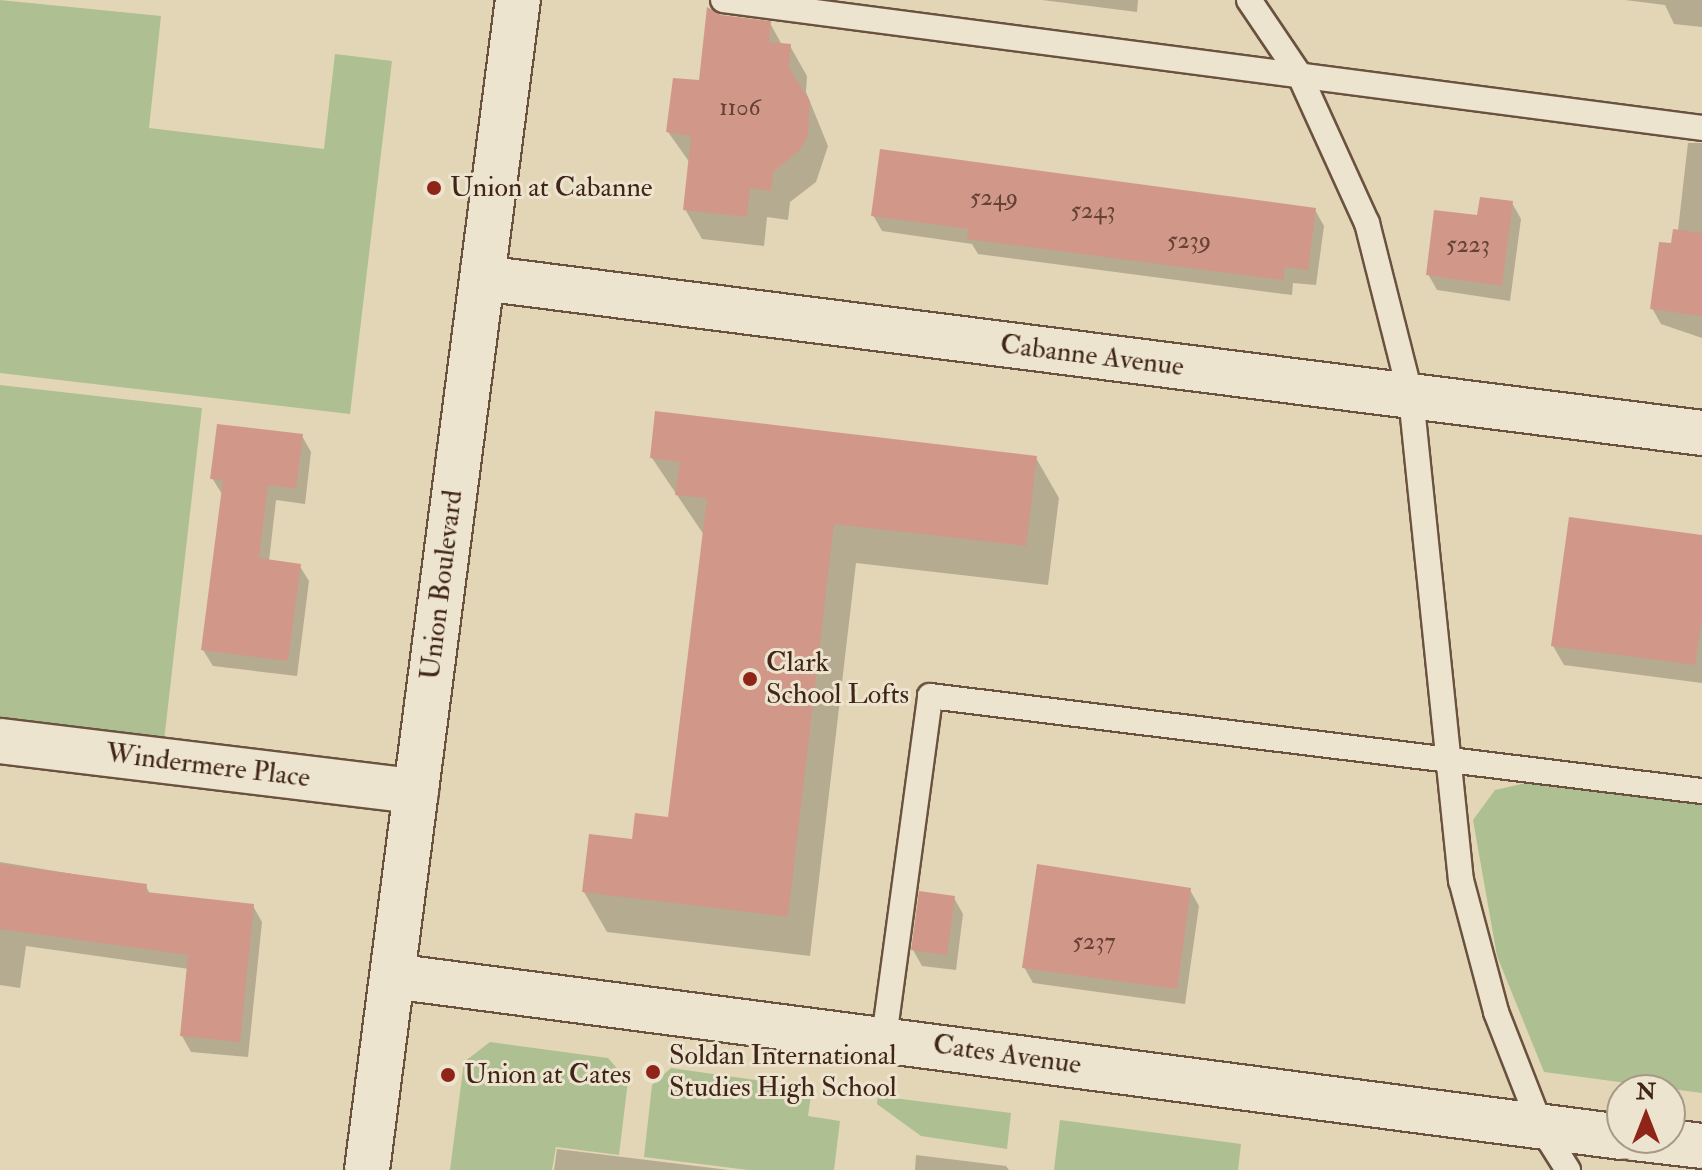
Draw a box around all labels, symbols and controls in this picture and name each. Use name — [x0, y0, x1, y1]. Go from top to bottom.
house number: 1106 — [719, 94, 761, 122]
place label: Union at Cabanne — [450, 171, 653, 205]
marker: Union at Cabanne — [425, 179, 443, 197]
house number: 5249 — [970, 184, 1018, 212]
house number: 5243 — [1071, 197, 1115, 225]
house number: 5239 — [1167, 227, 1211, 255]
house number: 5223 — [1446, 231, 1490, 259]
street label: Cabanne Avenue — [998, 328, 1186, 384]
street label: Union Boulevard — [414, 488, 470, 682]
place label: Clark School Lofts — [766, 646, 909, 712]
marker: Clark School Lofts — [741, 670, 759, 688]
street label: Windermere Place — [104, 737, 312, 795]
house number: 5237 — [1073, 928, 1115, 956]
street label: Cates Avenue — [931, 1028, 1083, 1082]
place label: Soldan International Studies High School — [669, 1039, 897, 1105]
place label: Union at Cates — [464, 1058, 631, 1092]
marker: Soldan International Studies High School — [644, 1063, 662, 1081]
marker: Union at Cates — [439, 1066, 457, 1084]
north arrow — [1606, 1074, 1686, 1154]
text: N — [1636, 1078, 1656, 1106]

